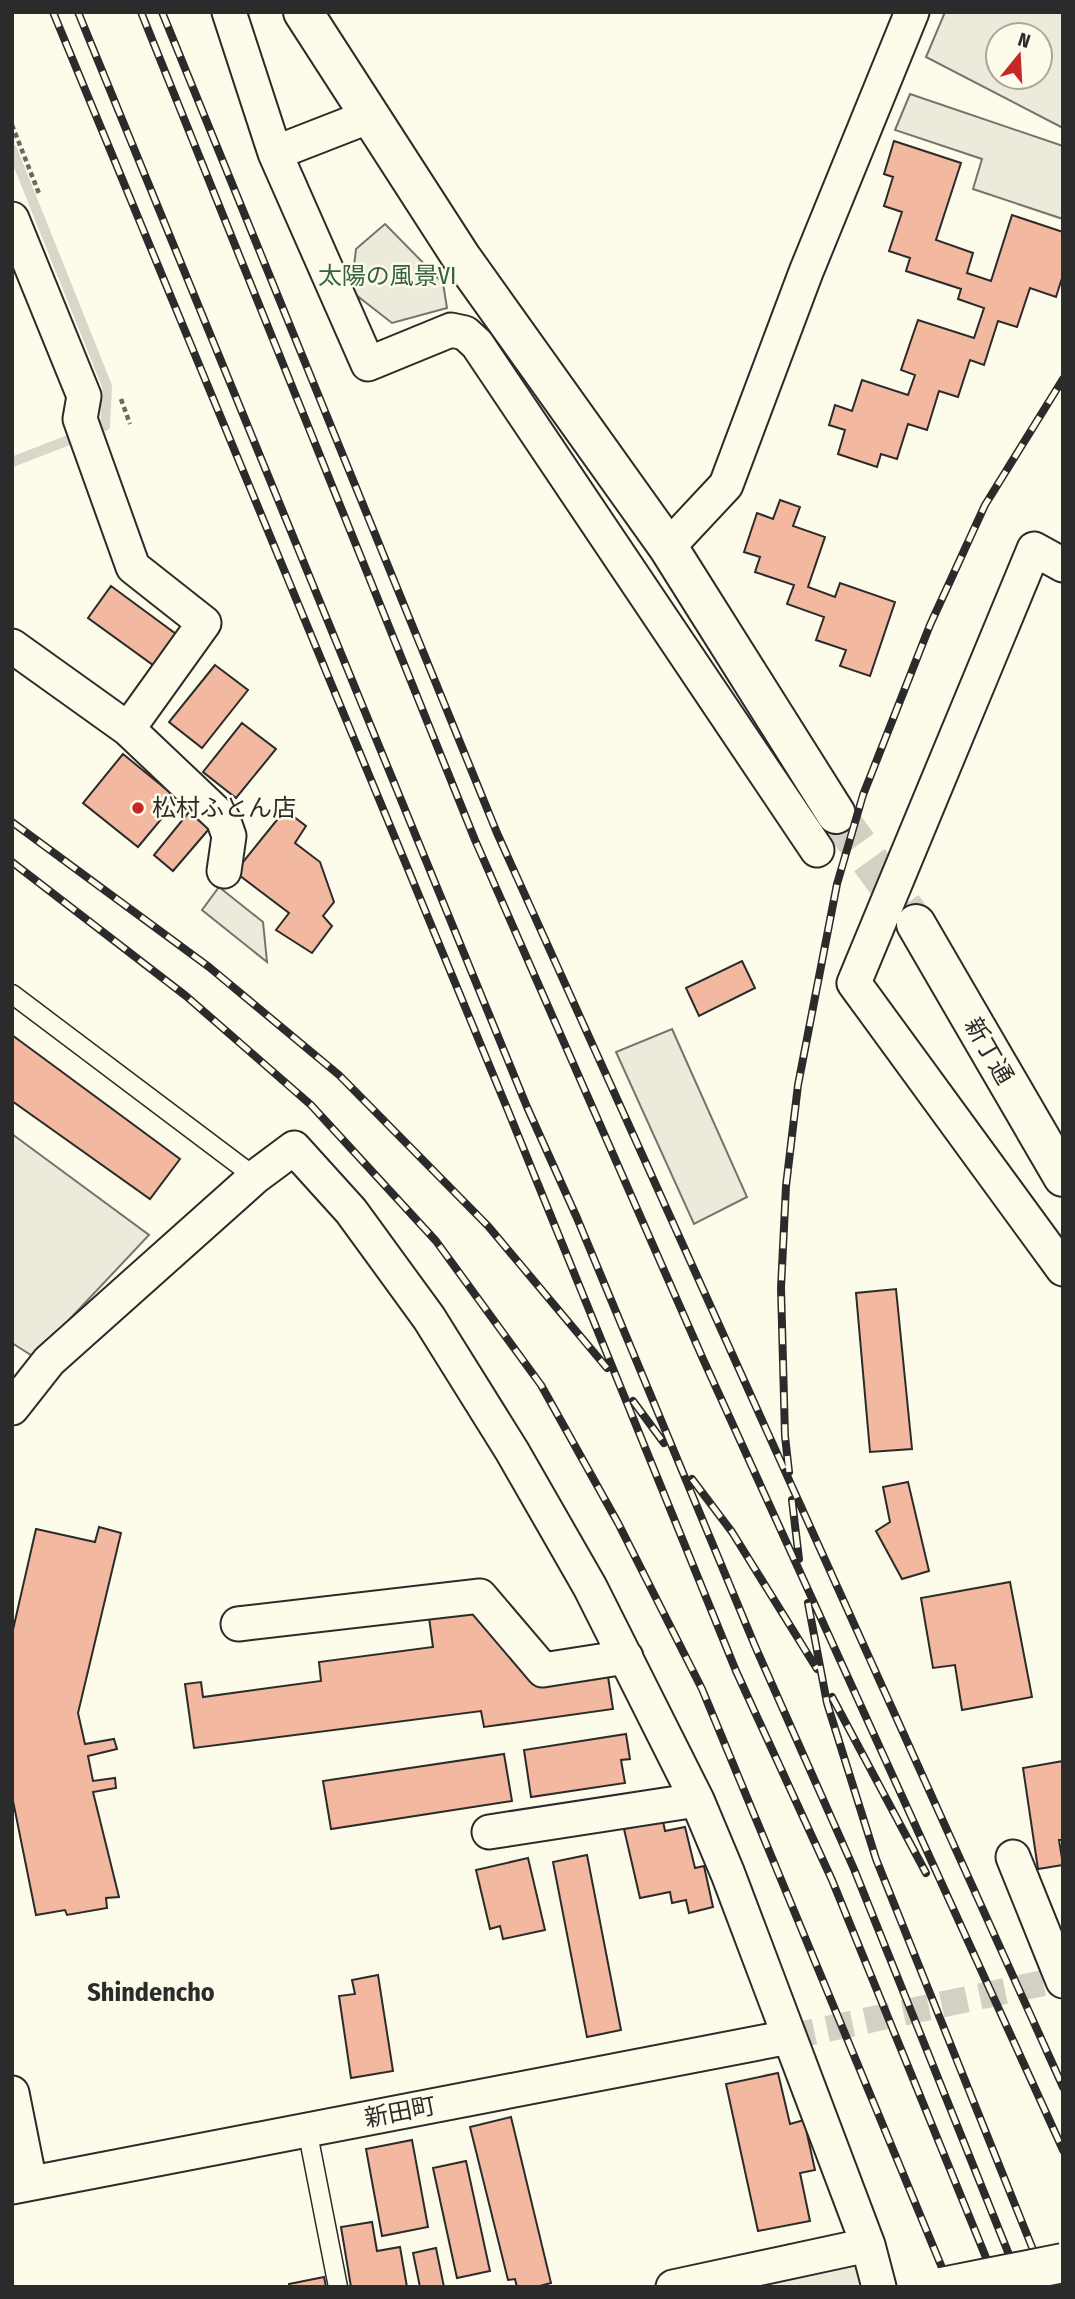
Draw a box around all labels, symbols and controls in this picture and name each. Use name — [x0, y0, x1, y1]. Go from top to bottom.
north arrow — [984, 21, 1054, 91]
text: N — [1015, 28, 1033, 53]
park label: 太陽の風景VI — [318, 262, 456, 290]
place label: 松村ふとん店 — [152, 794, 296, 822]
marker: 松村ふとん店 — [130, 800, 146, 816]
street label: 新丁通 — [959, 1013, 1019, 1089]
district label: Shindencho — [87, 1977, 215, 2008]
street label: 新田町 — [362, 2091, 438, 2133]

